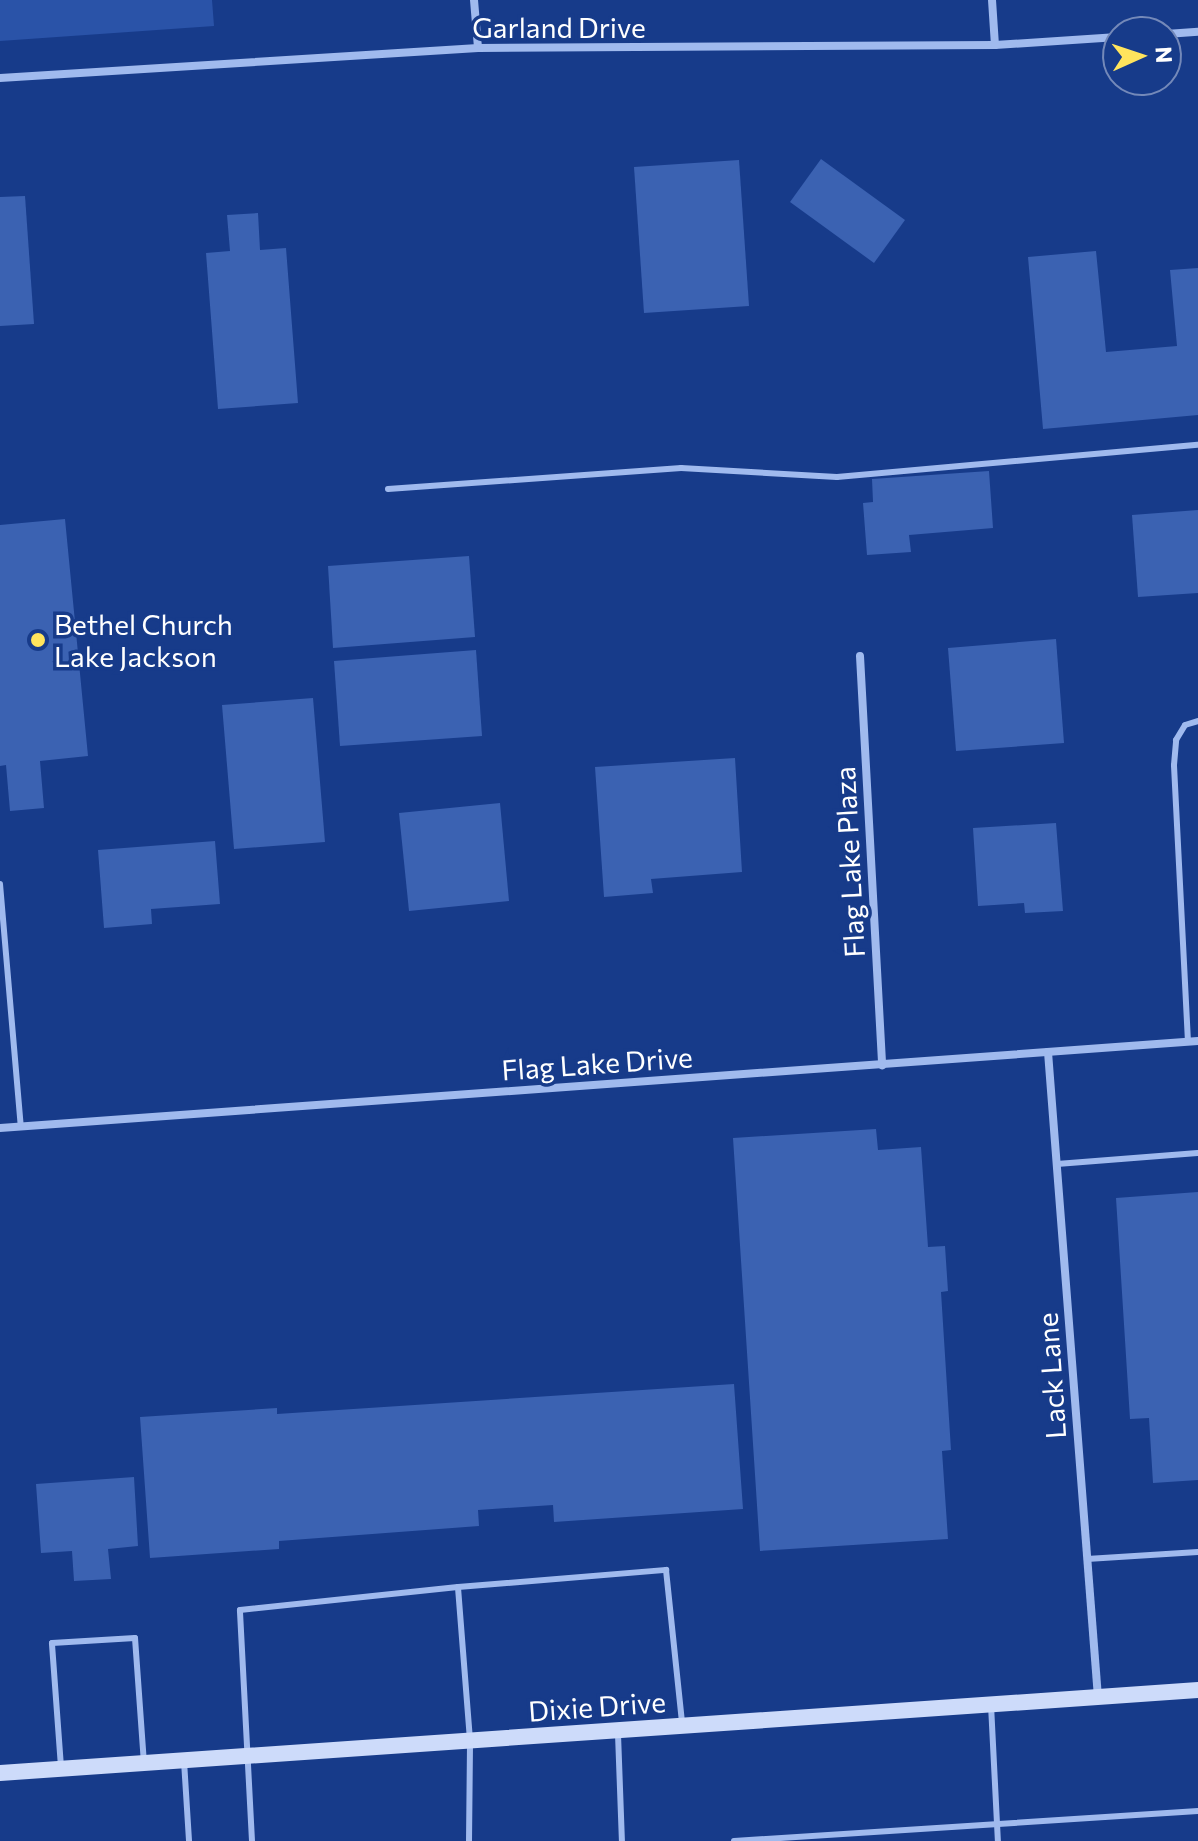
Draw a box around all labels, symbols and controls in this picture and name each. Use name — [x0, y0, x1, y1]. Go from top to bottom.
street label: Garland Drive — [472, 10, 646, 44]
north arrow — [1102, 16, 1182, 96]
text: N — [1151, 46, 1178, 64]
place label: Bethel Church Lake Jackson — [54, 607, 233, 673]
marker: Bethel Church Lake Jackson — [29, 631, 47, 649]
street label: Flag Lake Plaza — [827, 765, 871, 959]
street label: Flag Lake Drive — [500, 1040, 694, 1086]
street label: Lack Lane — [1030, 1312, 1072, 1440]
street label: Dixie Drive — [527, 1684, 667, 1728]

